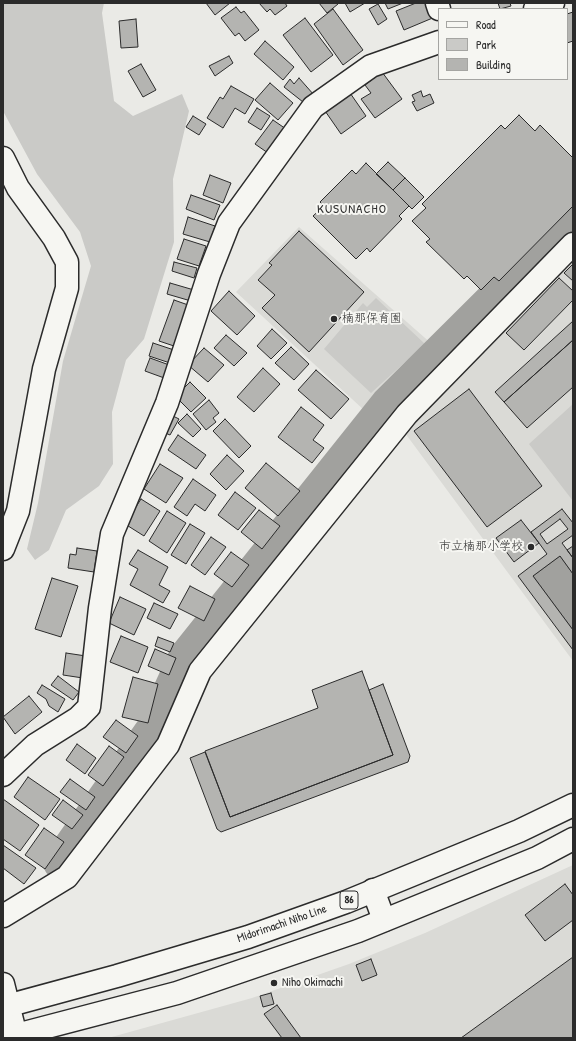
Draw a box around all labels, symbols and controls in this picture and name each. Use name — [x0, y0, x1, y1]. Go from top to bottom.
legend — [438, 8, 568, 80]
text: Road — [476, 16, 496, 33]
text: Park — [476, 36, 496, 53]
text: Building — [476, 56, 511, 73]
district label: KUSUNACHO — [317, 202, 387, 218]
place label: 楠那保育園 — [342, 312, 402, 326]
marker: 楠那保育園 — [329, 314, 339, 324]
place label: 市立楠那小学校 — [439, 540, 523, 554]
marker: 市立楠那小学校 — [526, 542, 536, 552]
road number: 86 — [340, 891, 358, 909]
street label: Midorimachi Niho Line — [235, 902, 329, 946]
place label: Niho Okimachi — [282, 976, 343, 990]
marker: Niho Okimachi — [269, 978, 279, 988]

